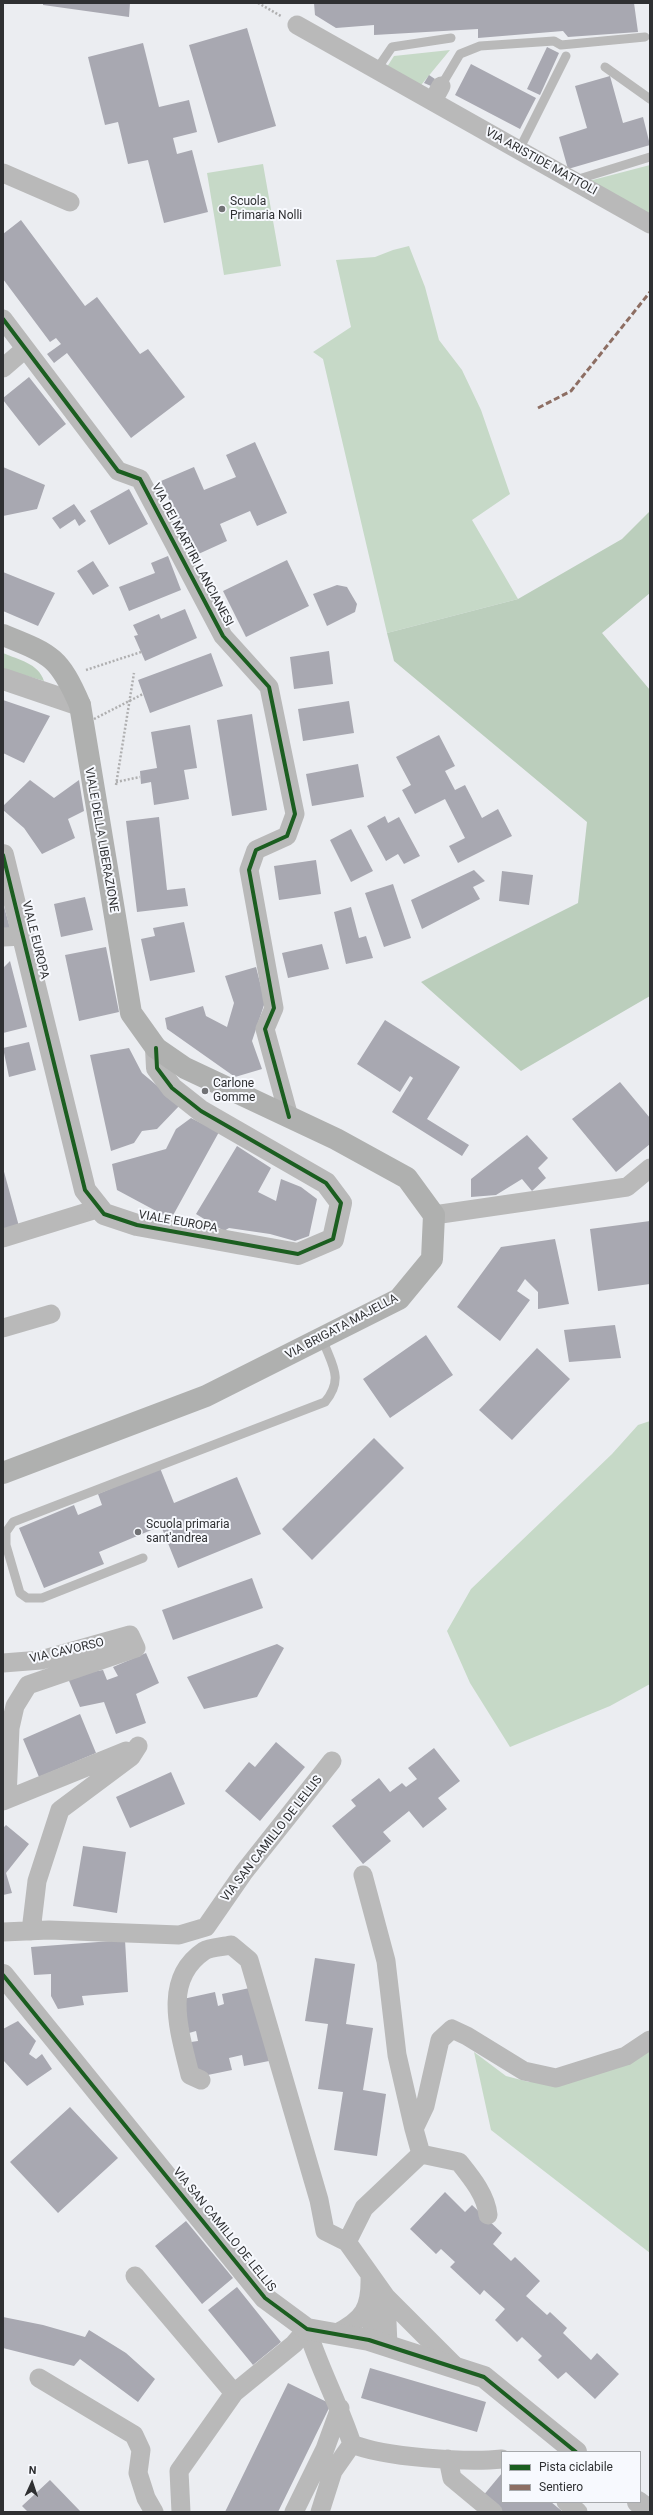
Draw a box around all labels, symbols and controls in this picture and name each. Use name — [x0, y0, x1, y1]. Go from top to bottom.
street label: VIA ARISTIDE MATTOLI — [483, 125, 599, 199]
place label: Scuola Primaria Nolli — [230, 195, 302, 223]
marker: Scuola Primaria Nolli — [217, 204, 227, 214]
street label: VIA DEI MARTIRI LANCIANESI — [148, 481, 236, 629]
street label: VIALE DELLA LIBERAZIONE — [81, 766, 121, 914]
street label: VIALE EUROPA — [18, 899, 52, 981]
place label: Carlone Gomme — [213, 1077, 255, 1105]
marker: Carlone Gomme — [200, 1086, 210, 1096]
street label: VIALE EUROPA — [137, 1208, 219, 1236]
street label: VIA BRIGATA MAJELLA — [283, 1291, 401, 1363]
place label: Scuola primaria sant'andrea — [146, 1518, 230, 1546]
marker: Scuola primaria sant'andrea — [133, 1527, 143, 1537]
street label: VIA CAVORSO — [29, 1635, 105, 1667]
street label: VIA SAN CAMILLO DE LELLIS — [218, 1773, 326, 1905]
street label: VIA SAN CAMILLO DE LELLIS — [169, 2165, 279, 2295]
legend — [501, 2451, 641, 2503]
text: Pista ciclabile — [539, 2460, 613, 2474]
north arrow — [12, 2463, 52, 2503]
text: N — [28, 2464, 37, 2477]
text: Sentiero — [539, 2480, 583, 2494]

